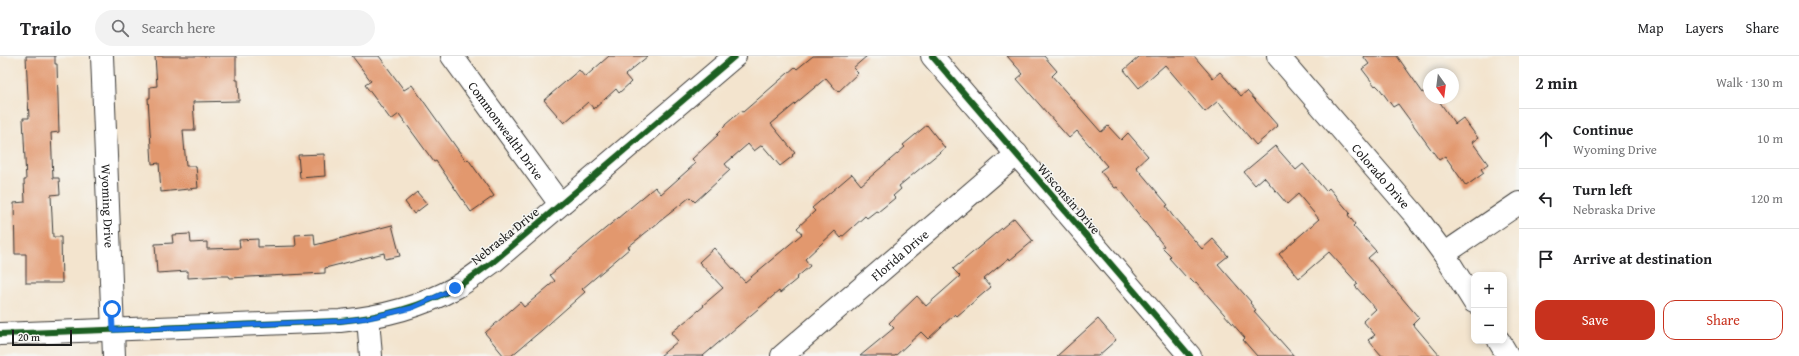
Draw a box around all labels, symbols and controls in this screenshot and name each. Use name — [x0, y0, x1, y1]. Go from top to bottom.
search box — [95, 10, 375, 46]
text: Trailo — [20, 14, 71, 42]
icon: search — [109, 17, 131, 39]
text: Search here — [141, 17, 215, 38]
text: Map — [1638, 18, 1664, 38]
text: Layers — [1686, 18, 1724, 38]
text: Share — [1746, 18, 1779, 38]
north arrow — [1423, 68, 1459, 104]
text: 2 min — [1535, 70, 1577, 95]
text: Walk · 130 m — [1716, 73, 1783, 92]
street label: Commonwealth Drive — [464, 77, 549, 184]
text: Continue — [1573, 119, 1634, 140]
icon: ahead — [1535, 128, 1557, 150]
text: 10 m — [1757, 129, 1783, 148]
street label: Colorado Drive — [1347, 139, 1415, 213]
text: Wyoming Drive — [1573, 140, 1657, 159]
street label: Wisconsin Drive — [1033, 160, 1105, 238]
street label: Wyoming Drive — [97, 164, 119, 248]
text: Turn left — [1573, 179, 1632, 200]
icon: left — [1535, 188, 1557, 210]
text: 120 m — [1751, 189, 1783, 208]
text: Nebraska Drive — [1573, 200, 1656, 219]
street label: Nebraska Drive — [467, 203, 543, 269]
street label: Florida Drive — [866, 225, 933, 285]
icon: arrive — [1535, 248, 1557, 270]
text: Arrive at destination — [1573, 248, 1712, 269]
map controls — [1471, 272, 1507, 344]
button: + — [1471, 272, 1507, 308]
route end — [446, 279, 464, 297]
route start — [103, 300, 121, 318]
button: Save — [1535, 300, 1655, 340]
button: Share — [1663, 300, 1783, 340]
button: − — [1471, 308, 1507, 344]
scale bar — [12, 328, 72, 347]
text: 20 m — [18, 329, 40, 345]

